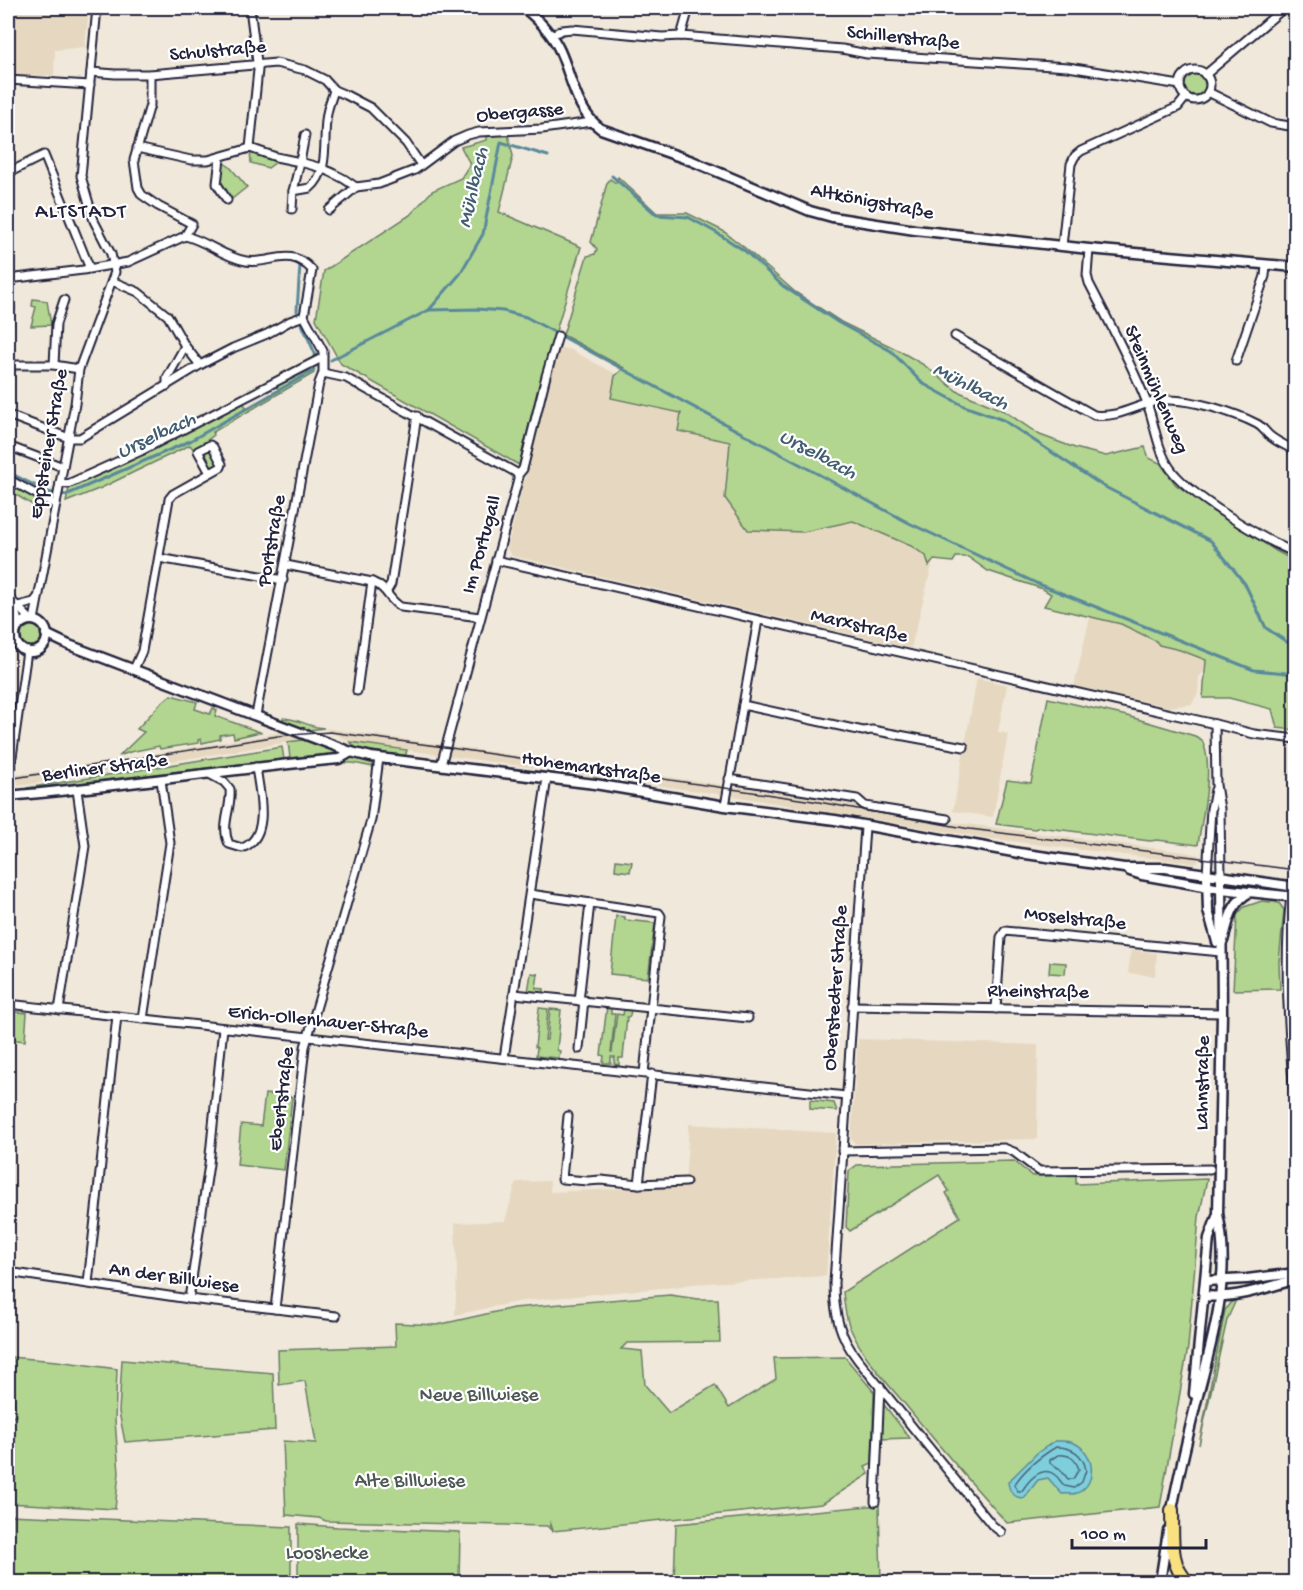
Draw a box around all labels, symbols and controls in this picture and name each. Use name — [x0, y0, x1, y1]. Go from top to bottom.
street label: Schillerstraße — [845, 22, 961, 56]
street label: Schulstraße — [169, 36, 268, 68]
street label: Obergasse — [475, 99, 565, 129]
water label: Mühlbach — [454, 145, 497, 231]
street label: Altkönigstraße — [808, 180, 936, 226]
district label: ALTSTADT — [35, 201, 127, 226]
street label: Steinmühlenweg — [1118, 322, 1192, 458]
water label: Mühlbach — [928, 358, 1013, 418]
street label: Eppsteiner Straße — [25, 366, 75, 521]
water label: Urselbach — [114, 408, 201, 466]
water label: Urselbach — [774, 425, 861, 487]
street label: Portstraße — [253, 493, 293, 590]
street label: Im Portugall — [458, 493, 508, 597]
street label: Marxstraße — [808, 605, 910, 649]
street label: Hohemarkstraße — [520, 748, 663, 790]
street label: Berliner Straße — [40, 750, 170, 788]
street label: Moselstraße — [1023, 903, 1128, 937]
street label: Oberstedter Straße — [820, 904, 854, 1072]
street label: Rheinstraße — [987, 981, 1090, 1005]
street label: Erich-Ollenhauer-Straße — [227, 1001, 430, 1045]
street label: Lahnstraße — [1192, 1035, 1216, 1131]
street label: Ebertstraße — [265, 1045, 301, 1152]
street label: An der Billwiese — [107, 1258, 241, 1300]
park label: Neue Billwiese — [419, 1385, 539, 1408]
park label: Alte Billwiese — [355, 1471, 466, 1494]
scale bar — [1072, 1512, 1206, 1550]
text: 100 m — [1080, 1525, 1126, 1546]
park label: Looshecke — [286, 1543, 369, 1566]

